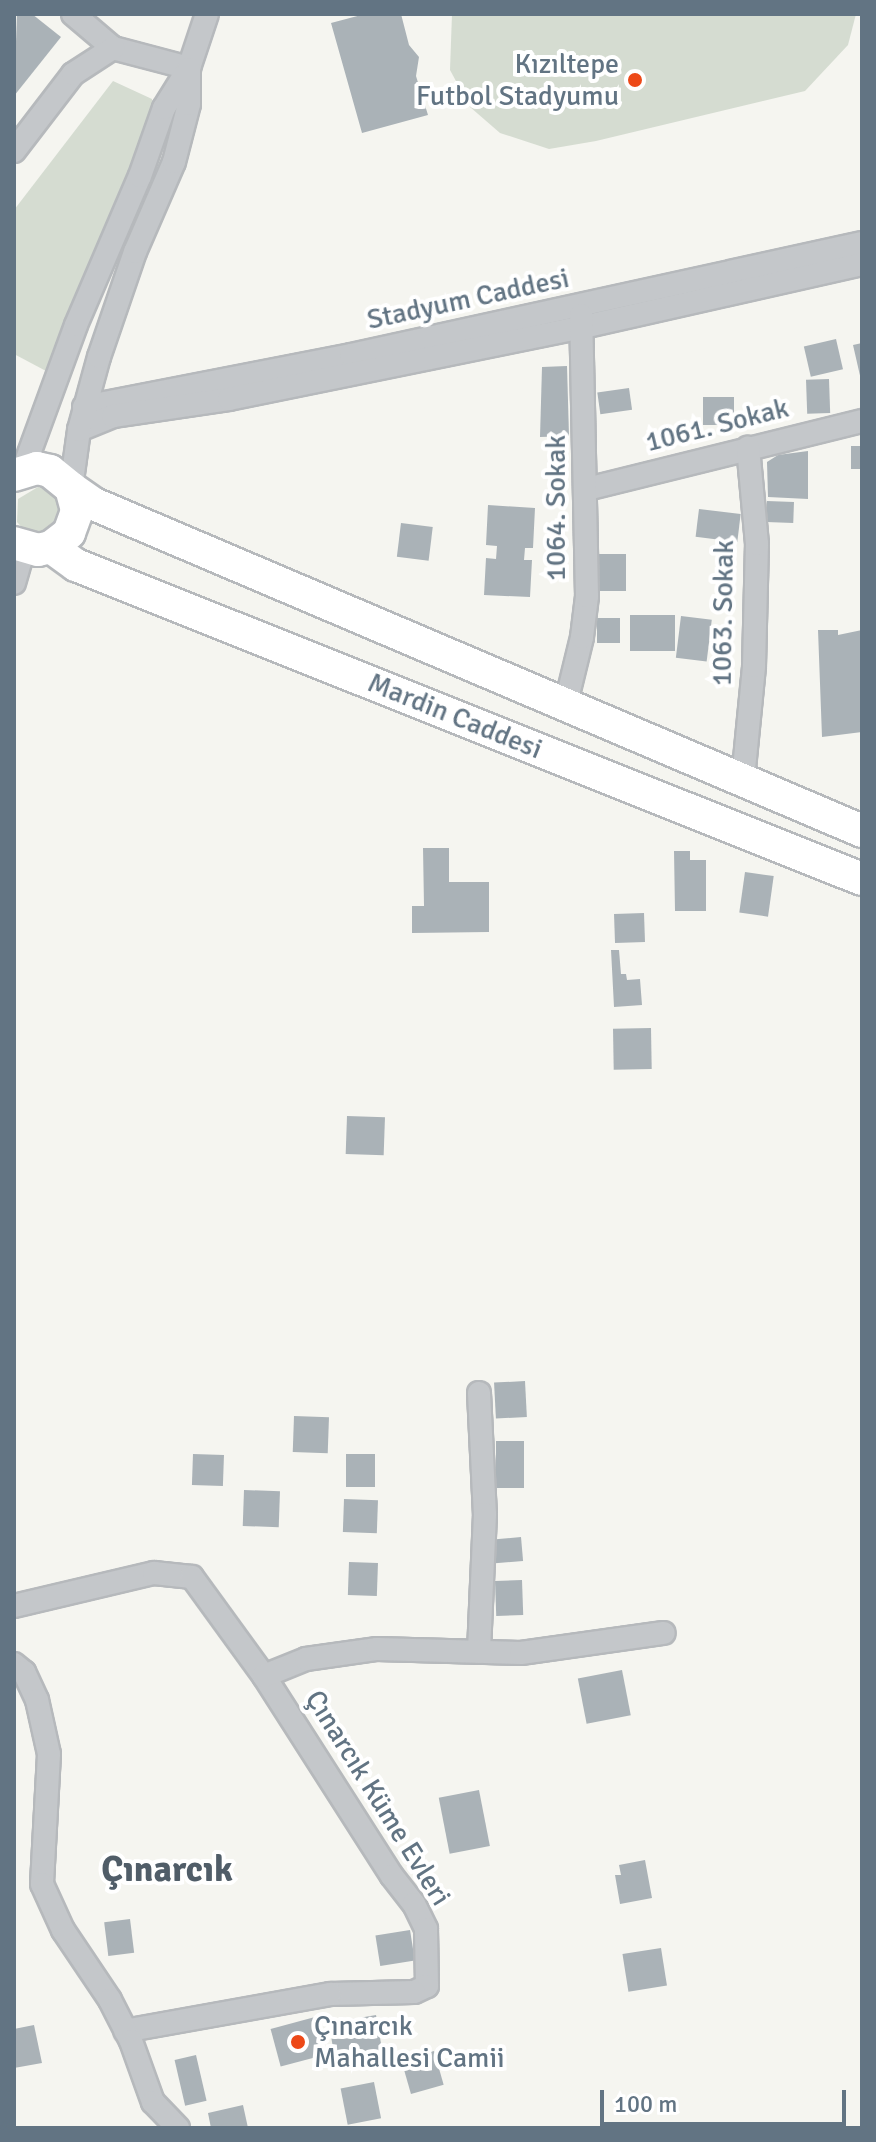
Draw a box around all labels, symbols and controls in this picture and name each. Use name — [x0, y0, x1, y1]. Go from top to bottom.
place label: Kızıltepe Futbol Stadyumu — [416, 47, 619, 113]
marker: Kızıltepe Futbol Stadyumu — [626, 71, 644, 89]
street label: Stadyum Caddesi — [364, 261, 572, 337]
street label: 1061. Sokak — [642, 391, 792, 459]
street label: 1064. Sokak — [539, 435, 573, 581]
street label: 1063. Sokak — [705, 540, 741, 686]
street label: Mardin Caddesi — [363, 666, 547, 766]
street label: Çınarcık Küme Evleri — [298, 1684, 458, 1912]
district label: Çınarcık — [101, 1848, 233, 1892]
place label: Çınarcık Mahallesi Camii — [314, 2009, 505, 2075]
marker: Çınarcık Mahallesi Camii — [289, 2033, 307, 2051]
scale bar — [604, 2074, 850, 2124]
text: 100 m — [614, 2089, 677, 2119]

